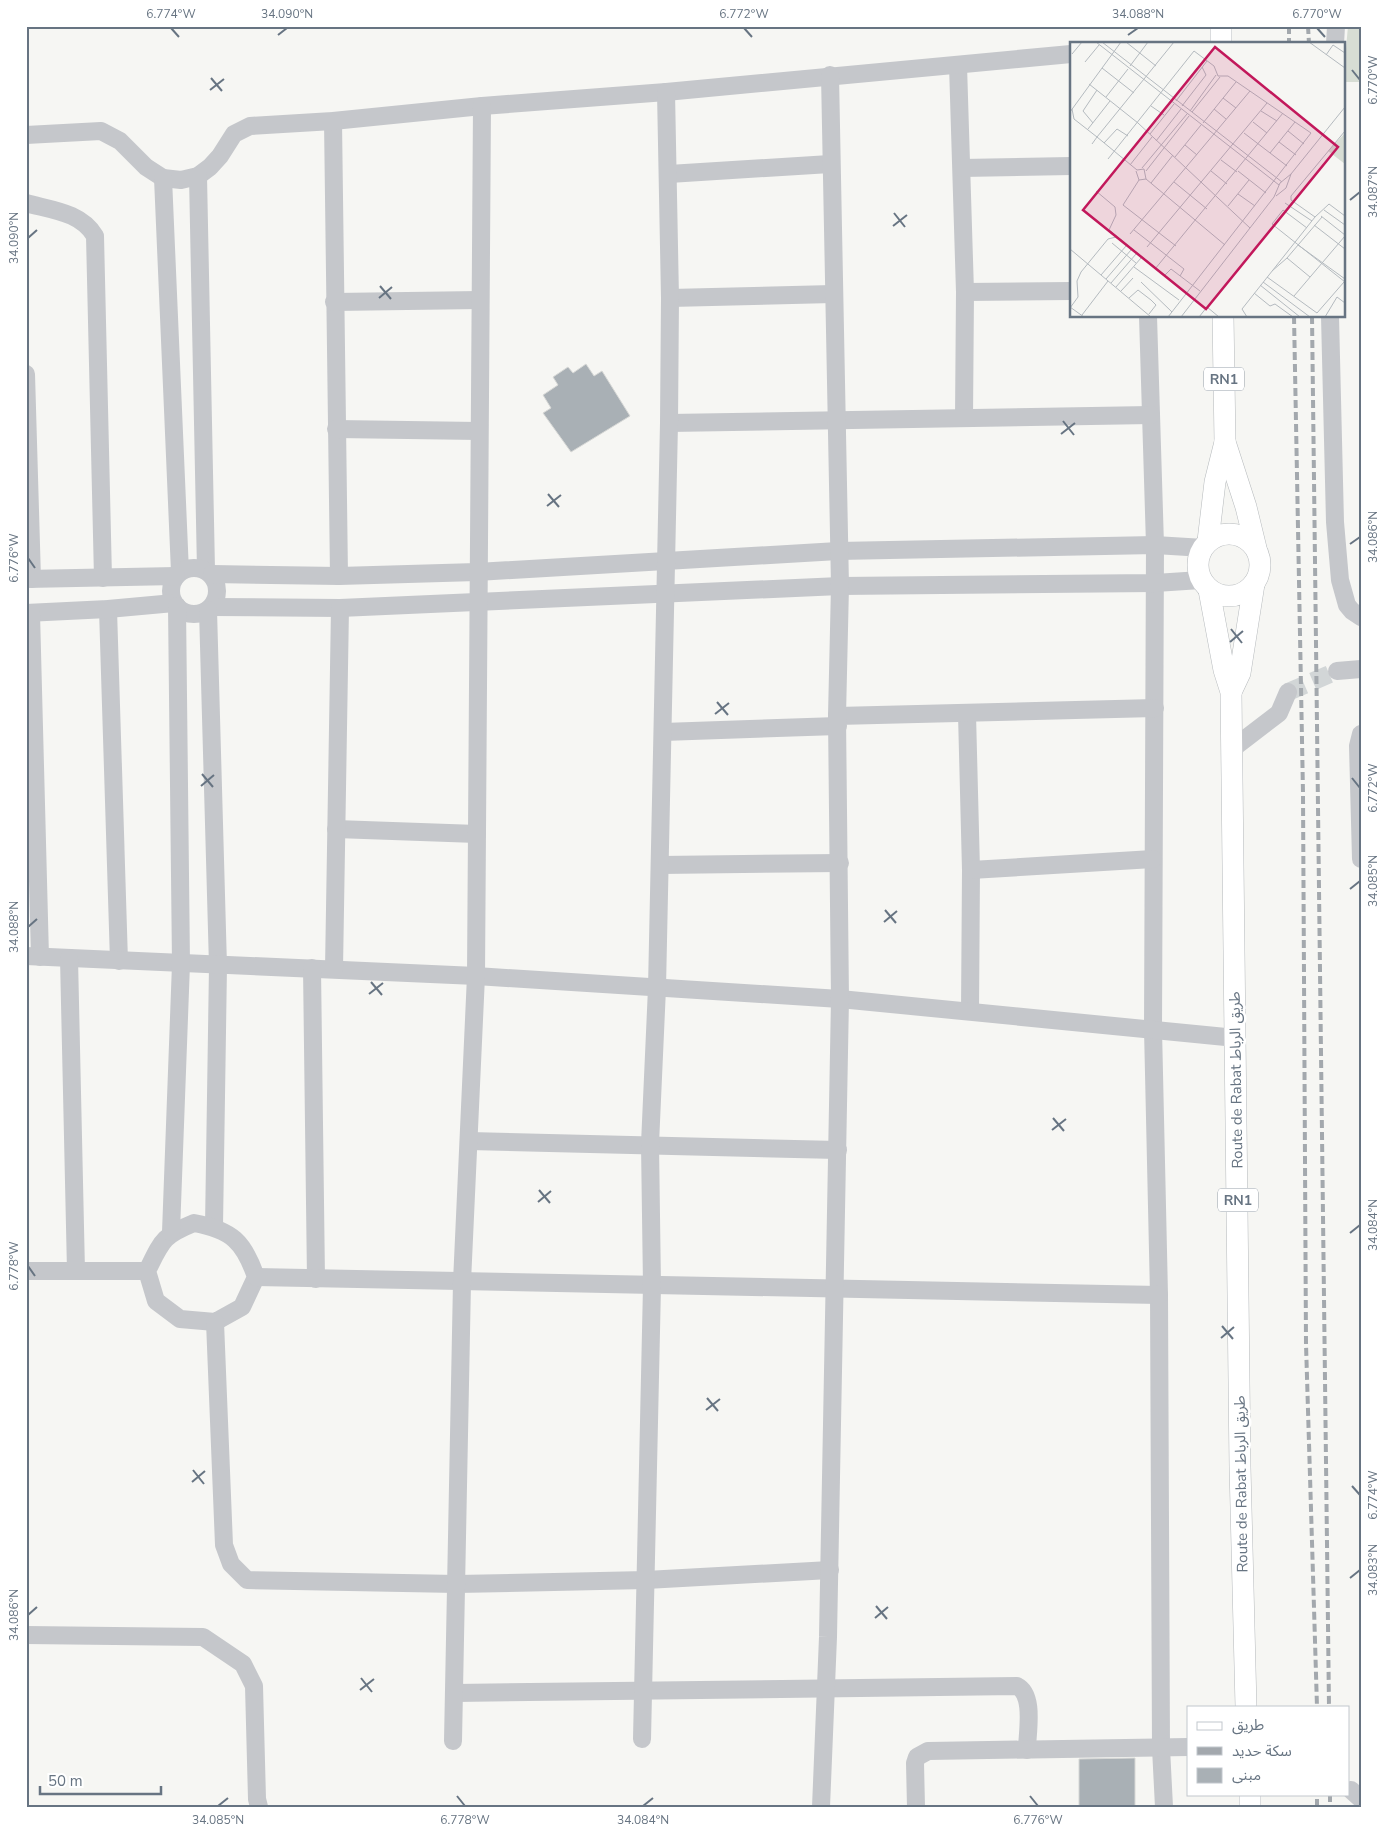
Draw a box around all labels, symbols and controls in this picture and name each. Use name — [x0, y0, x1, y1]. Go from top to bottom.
text: 6.774°W — [146, 6, 196, 22]
text: 34.090°N — [261, 6, 313, 22]
text: 6.772°W — [719, 6, 769, 22]
text: 34.088°N — [1112, 6, 1164, 22]
text: 6.770°W — [1292, 6, 1342, 22]
inset map — [1070, 42, 1344, 318]
text: 6.770°W — [1365, 55, 1381, 105]
text: 34.087°N — [1365, 166, 1381, 218]
text: 34.090°N — [6, 212, 22, 264]
road number: RN1 — [1204, 368, 1244, 390]
text: 34.086°N — [1365, 511, 1381, 563]
text: 6.776°W — [6, 533, 22, 583]
text: 6.772°W — [1365, 763, 1381, 813]
text: 34.085°N — [1365, 855, 1381, 907]
text: 34.088°N — [6, 901, 22, 953]
street label: Route de Rabat طريق الرباط — [1224, 991, 1248, 1169]
road number: RN1 — [1218, 1188, 1258, 1212]
text: 34.084°N — [1365, 1199, 1381, 1251]
text: 6.778°W — [6, 1241, 22, 1291]
street label: Route de Rabat طريق الرباط — [1229, 1395, 1253, 1573]
text: 6.774°W — [1365, 1470, 1381, 1520]
text: 34.083°N — [1365, 1544, 1381, 1596]
text: 34.086°N — [6, 1589, 22, 1641]
legend — [1187, 1706, 1350, 1796]
text: طريق — [1232, 1715, 1264, 1735]
text: سكة حديد — [1232, 1741, 1292, 1761]
scale bar — [40, 1763, 161, 1795]
text: مبنى — [1232, 1765, 1261, 1785]
text: 50 m — [48, 1771, 83, 1791]
text: 34.085°N — [192, 1812, 244, 1828]
text: 6.778°W — [440, 1812, 490, 1828]
text: 34.084°N — [617, 1812, 669, 1828]
text: 6.776°W — [1013, 1812, 1063, 1828]

